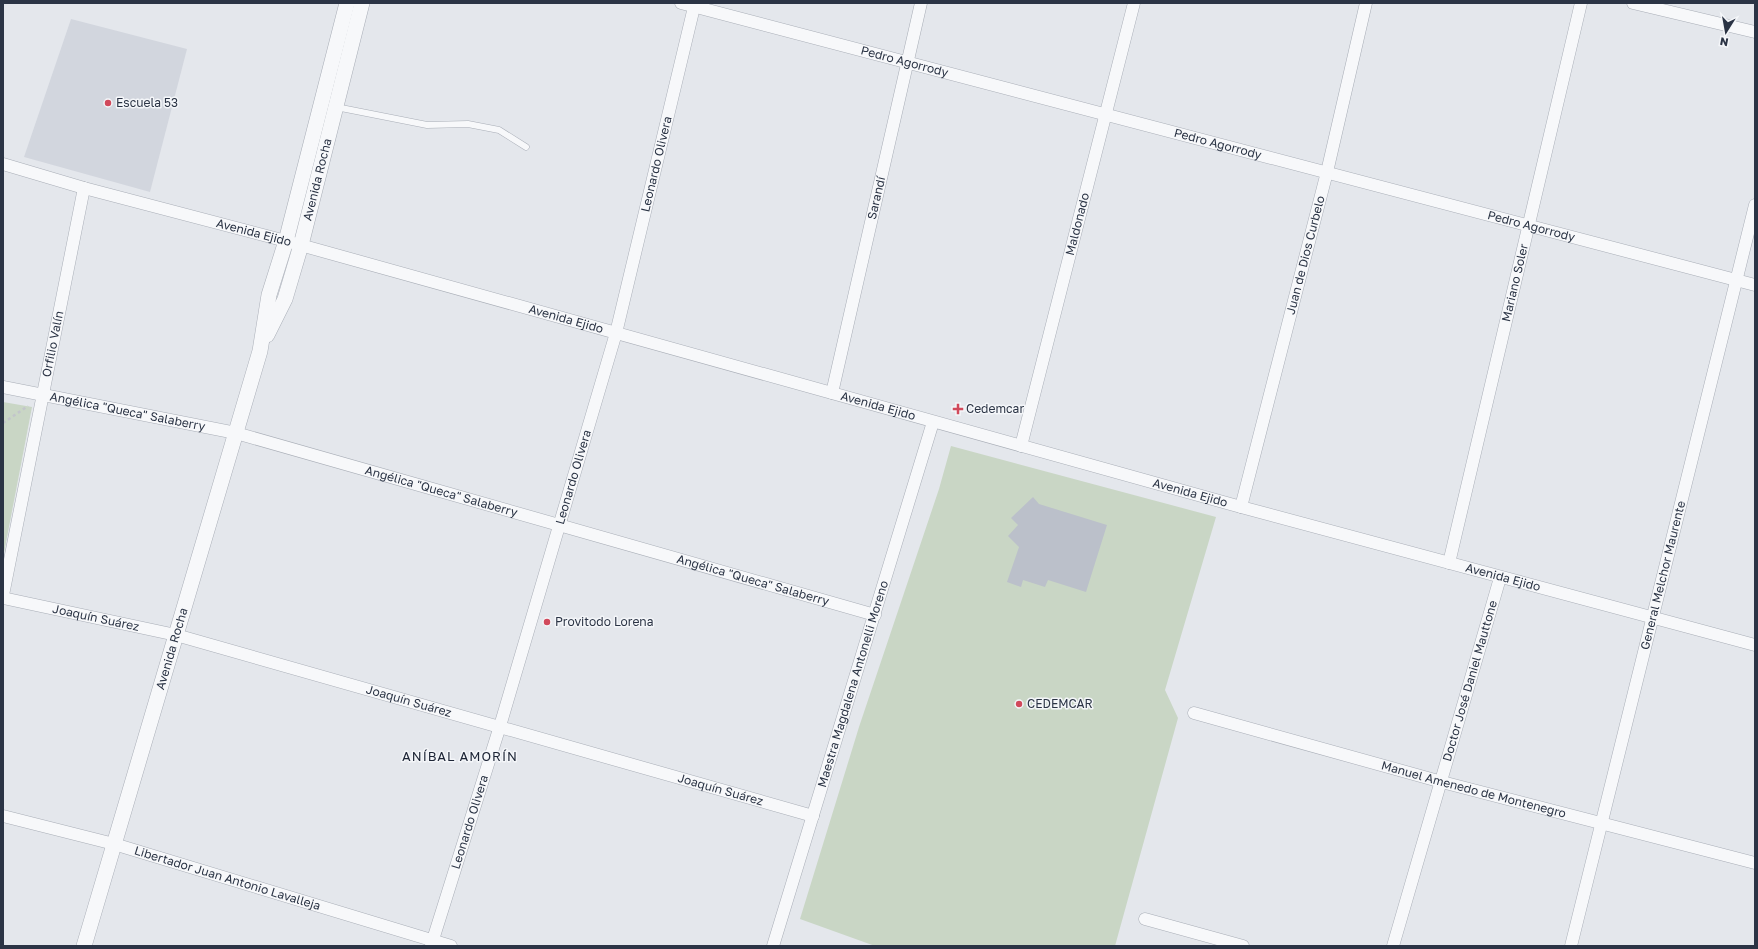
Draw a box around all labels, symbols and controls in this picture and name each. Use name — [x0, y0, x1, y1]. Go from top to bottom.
north arrow — [1706, 12, 1746, 52]
text: N — [1719, 35, 1729, 49]
street label: Pedro Agorrody — [859, 43, 950, 80]
place label: Escuela 53 — [116, 95, 178, 110]
marker: Escuela 53 — [103, 98, 113, 108]
street label: Leonardo Olivera — [637, 115, 675, 213]
street label: Pedro Agorrody — [1173, 125, 1264, 162]
street label: Avenida Rocha — [299, 137, 335, 222]
street label: Sarandí — [864, 174, 888, 221]
street label: Maldonado — [1062, 191, 1092, 257]
street label: Juan de Dios Curbelo — [1283, 194, 1328, 316]
street label: Pedro Agorrody — [1486, 207, 1577, 244]
street label: Avenida Ejido — [215, 215, 293, 249]
street label: Mariano Soler — [1498, 242, 1531, 323]
street label: Avenida Ejido — [527, 301, 605, 336]
street label: Orfilio Valín — [39, 309, 66, 378]
street label: Angélica "Queca" Salaberry — [49, 388, 207, 434]
street label: Avenida Ejido — [839, 388, 917, 423]
place label: Cedemcar — [966, 401, 1024, 416]
marker: Cedemcar — [953, 404, 963, 414]
street label: Leonardo Olivera — [552, 428, 594, 526]
street label: Angélica "Queca" Salaberry — [364, 462, 520, 520]
street label: Avenida Ejido — [1151, 475, 1229, 510]
street label: General Melchor Maurente — [1637, 499, 1688, 651]
street label: Angélica "Queca" Salaberry — [675, 551, 831, 609]
street label: Avenida Ejido — [1464, 560, 1542, 594]
street label: Maestra Magdalena Antonelli Moreno — [814, 579, 891, 789]
street label: Doctor José Daniel Mauttone — [1439, 598, 1500, 763]
street label: Joaquín Suárez — [51, 601, 141, 634]
street label: Avenida Rocha — [152, 606, 191, 691]
place label: Provitodo Lorena — [555, 614, 654, 629]
marker: Provitodo Lorena — [542, 617, 552, 627]
street label: Joaquín Suárez — [364, 681, 454, 720]
place label: CEDEMCAR — [1027, 696, 1093, 711]
marker: CEDEMCAR — [1014, 699, 1024, 709]
district label: ANÍBAL AMORÍN — [402, 748, 518, 764]
street label: Manuel Amenedo de Montenegro — [1380, 757, 1568, 821]
street label: Joaquín Suárez — [676, 770, 765, 809]
street label: Leonardo Olivera — [448, 773, 491, 871]
street label: Libertador Juan Antonio Lavalleja — [133, 843, 322, 913]

